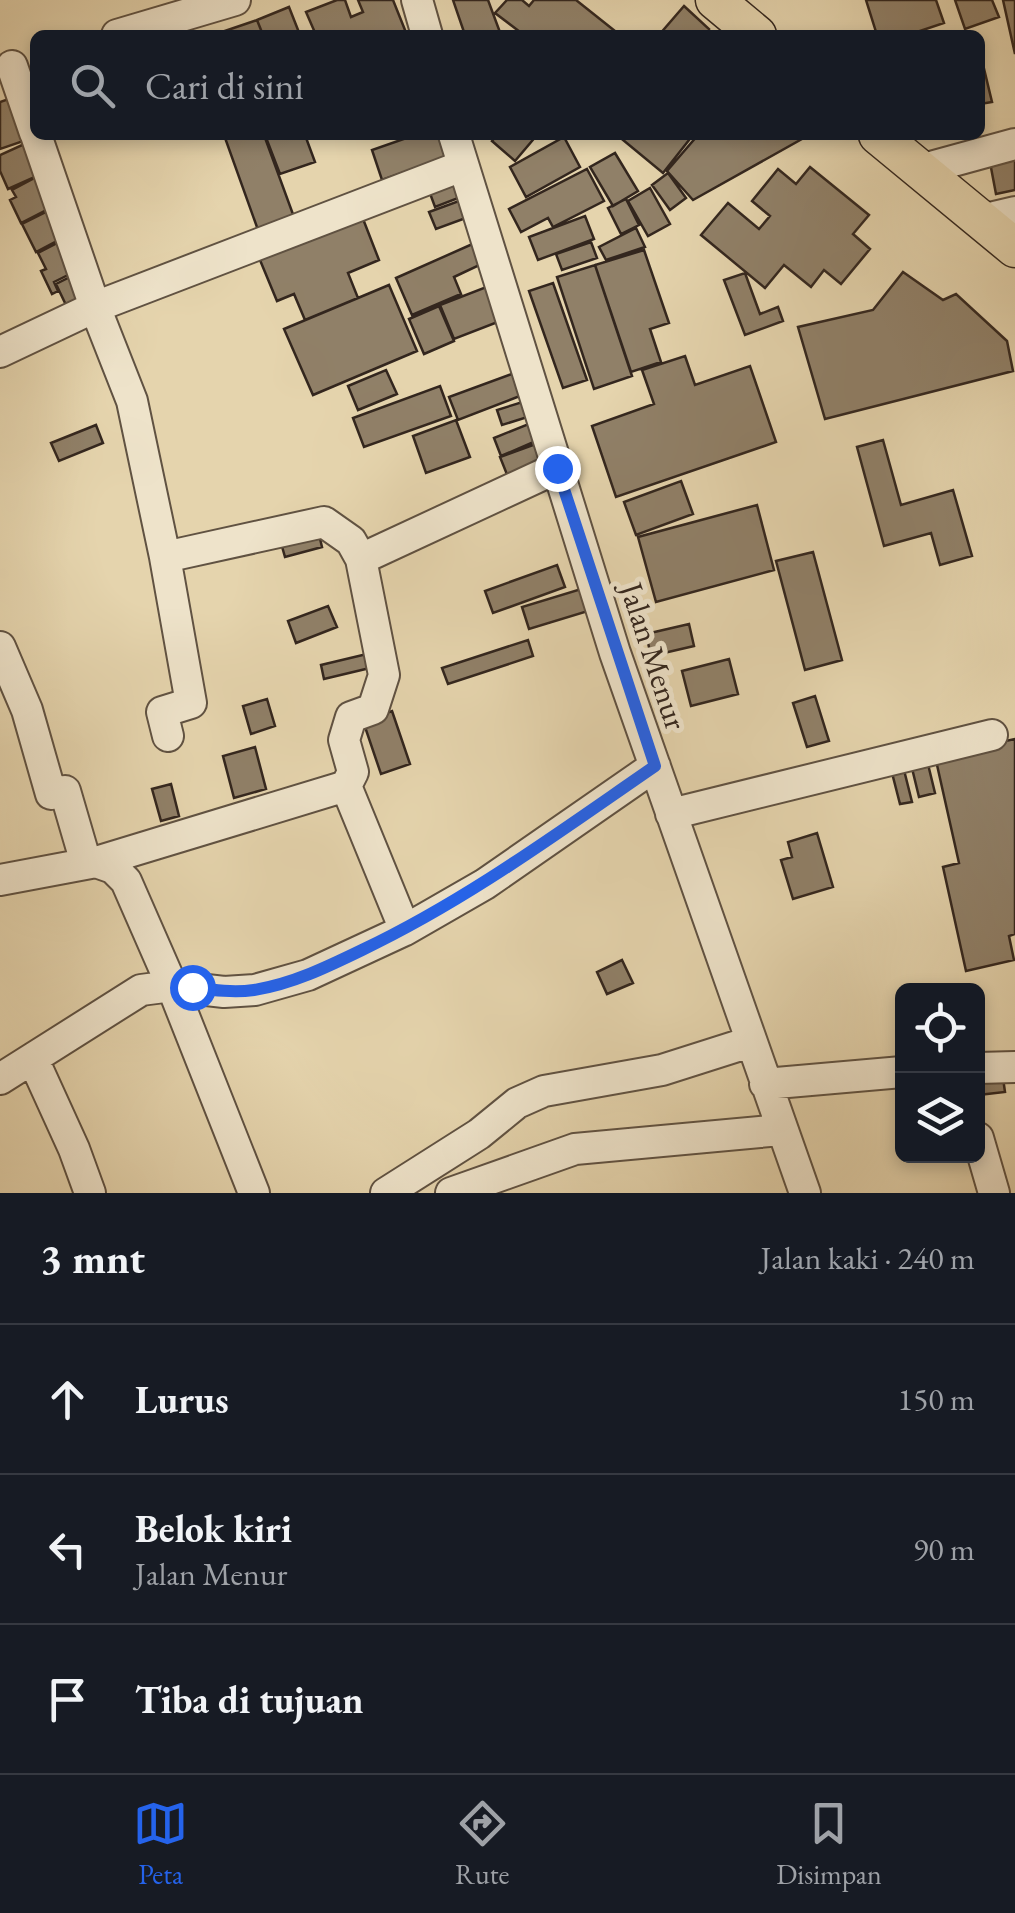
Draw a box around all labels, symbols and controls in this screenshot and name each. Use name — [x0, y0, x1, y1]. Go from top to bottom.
search box — [30, 30, 985, 140]
icon: search — [65, 58, 120, 113]
text: Cari di sini — [145, 61, 304, 110]
route end — [535, 446, 581, 492]
street label: Jalan Menur — [610, 574, 698, 735]
route start — [170, 965, 216, 1011]
map controls — [895, 983, 985, 1163]
button: locate — [895, 983, 985, 1073]
button: layers — [895, 1073, 985, 1163]
text: 3 mnt — [40, 1231, 145, 1286]
text: Jalan kaki · 240 m — [760, 1237, 975, 1279]
icon: ahead — [40, 1372, 95, 1427]
text: Lurus — [135, 1375, 229, 1424]
text: 150 m — [898, 1378, 975, 1420]
text: Belok kiri — [135, 1504, 292, 1553]
icon: left — [40, 1522, 95, 1577]
text: 90 m — [913, 1528, 975, 1570]
text: Jalan Menur — [135, 1553, 288, 1595]
icon: arrive — [40, 1672, 95, 1727]
text: Tiba di tujuan — [135, 1675, 364, 1724]
tab: Peta — [133, 1796, 188, 1892]
tab: Rute — [455, 1796, 510, 1892]
tab: Disimpan — [776, 1796, 882, 1892]

